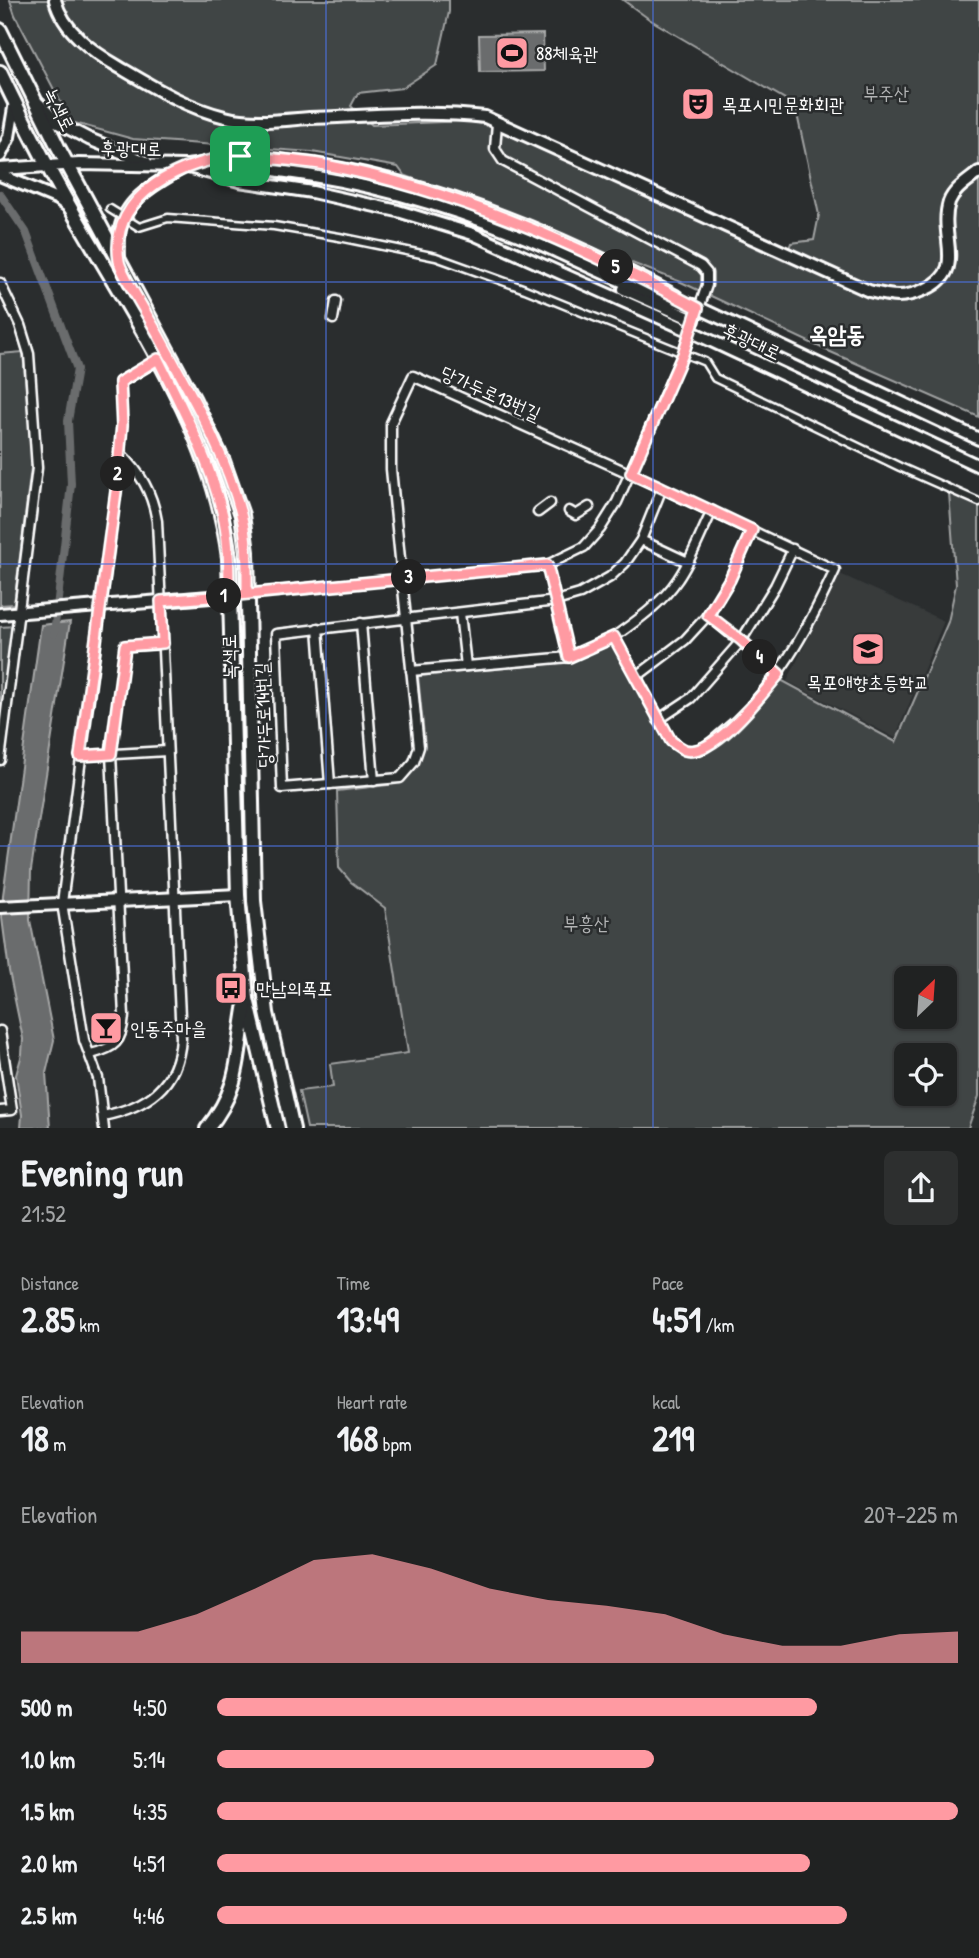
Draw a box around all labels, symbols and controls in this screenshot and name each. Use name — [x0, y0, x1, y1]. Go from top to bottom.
sports icon: 88체육관 — [493, 34, 531, 72]
place label: 88체육관 — [536, 40, 598, 66]
park label: 부주산 — [863, 80, 909, 106]
street label: 녹색로 — [38, 83, 82, 135]
theatre icon: 목포시민문화회관 — [679, 85, 717, 123]
place label: 목포시민문화회관 — [722, 91, 844, 117]
pin — [210, 126, 270, 186]
street label: 후광대로 — [100, 134, 162, 162]
icon: arrive — [221, 137, 259, 175]
pin: 5 — [598, 250, 634, 284]
text: 5 — [611, 253, 620, 279]
street label: 후광대로 — [719, 316, 785, 366]
district label: 옥암동 — [809, 318, 865, 349]
street label: 당가두로13번길 — [437, 359, 545, 427]
pin: 2 — [100, 456, 136, 491]
text: 2 — [113, 460, 122, 486]
pin: 3 — [392, 560, 426, 594]
text: 3 — [404, 563, 413, 589]
pin: 1 — [206, 578, 242, 614]
text: 1 — [220, 582, 227, 608]
school or university icon: 목포애향초등학교 — [849, 630, 887, 668]
street label: 녹색로 — [216, 634, 242, 680]
pin: 4 — [742, 640, 778, 674]
text: 4 — [756, 643, 763, 669]
street label: 당가두로14번길 — [248, 662, 278, 768]
place label: 목포애향초등학교 — [807, 669, 929, 695]
park label: 부흥산 — [563, 910, 609, 936]
north arrow — [894, 966, 957, 1029]
map controls — [894, 966, 957, 1106]
bus stop icon: 만남의폭포 — [212, 969, 250, 1007]
place label: 만남의폭포 — [256, 975, 332, 1001]
bar icon: 인동주마을 — [87, 1009, 125, 1047]
place label: 인동주마을 — [130, 1015, 206, 1041]
button: locate — [894, 1043, 957, 1106]
text: Evening run — [21, 1146, 184, 1198]
button: share — [884, 1151, 958, 1225]
text: 21:52 — [21, 1198, 66, 1229]
text: Distance — [21, 1270, 79, 1296]
text: Time — [337, 1270, 370, 1296]
text: Pace — [652, 1270, 684, 1296]
text: 2.85 — [21, 1296, 75, 1343]
text: 13:49 — [337, 1296, 399, 1343]
text: 4:51 — [652, 1296, 701, 1343]
text: km — [75, 1312, 100, 1338]
text: /km — [701, 1312, 734, 1338]
text: Elevation — [21, 1389, 84, 1415]
text: Heart rate — [337, 1389, 408, 1415]
text: kcal — [652, 1389, 680, 1415]
text: 18 — [21, 1415, 49, 1462]
text: 168 — [337, 1415, 378, 1462]
text: 219 — [652, 1415, 694, 1462]
text: m — [49, 1431, 66, 1457]
text: bpm — [378, 1431, 412, 1457]
text: Elevation — [21, 1499, 97, 1530]
text: 207–225 m — [864, 1499, 958, 1530]
text: 500 m — [21, 1692, 72, 1723]
text: 4:50 — [133, 1692, 167, 1723]
text: 1.0 km — [21, 1744, 75, 1775]
text: 5:14 — [133, 1744, 165, 1775]
text: 1.5 km — [21, 1796, 74, 1827]
text: 4:35 — [133, 1796, 167, 1827]
text: 2.0 km — [21, 1848, 77, 1879]
text: 4:51 — [133, 1848, 165, 1879]
text: 2.5 km — [21, 1900, 77, 1931]
text: 4:46 — [133, 1900, 165, 1931]

